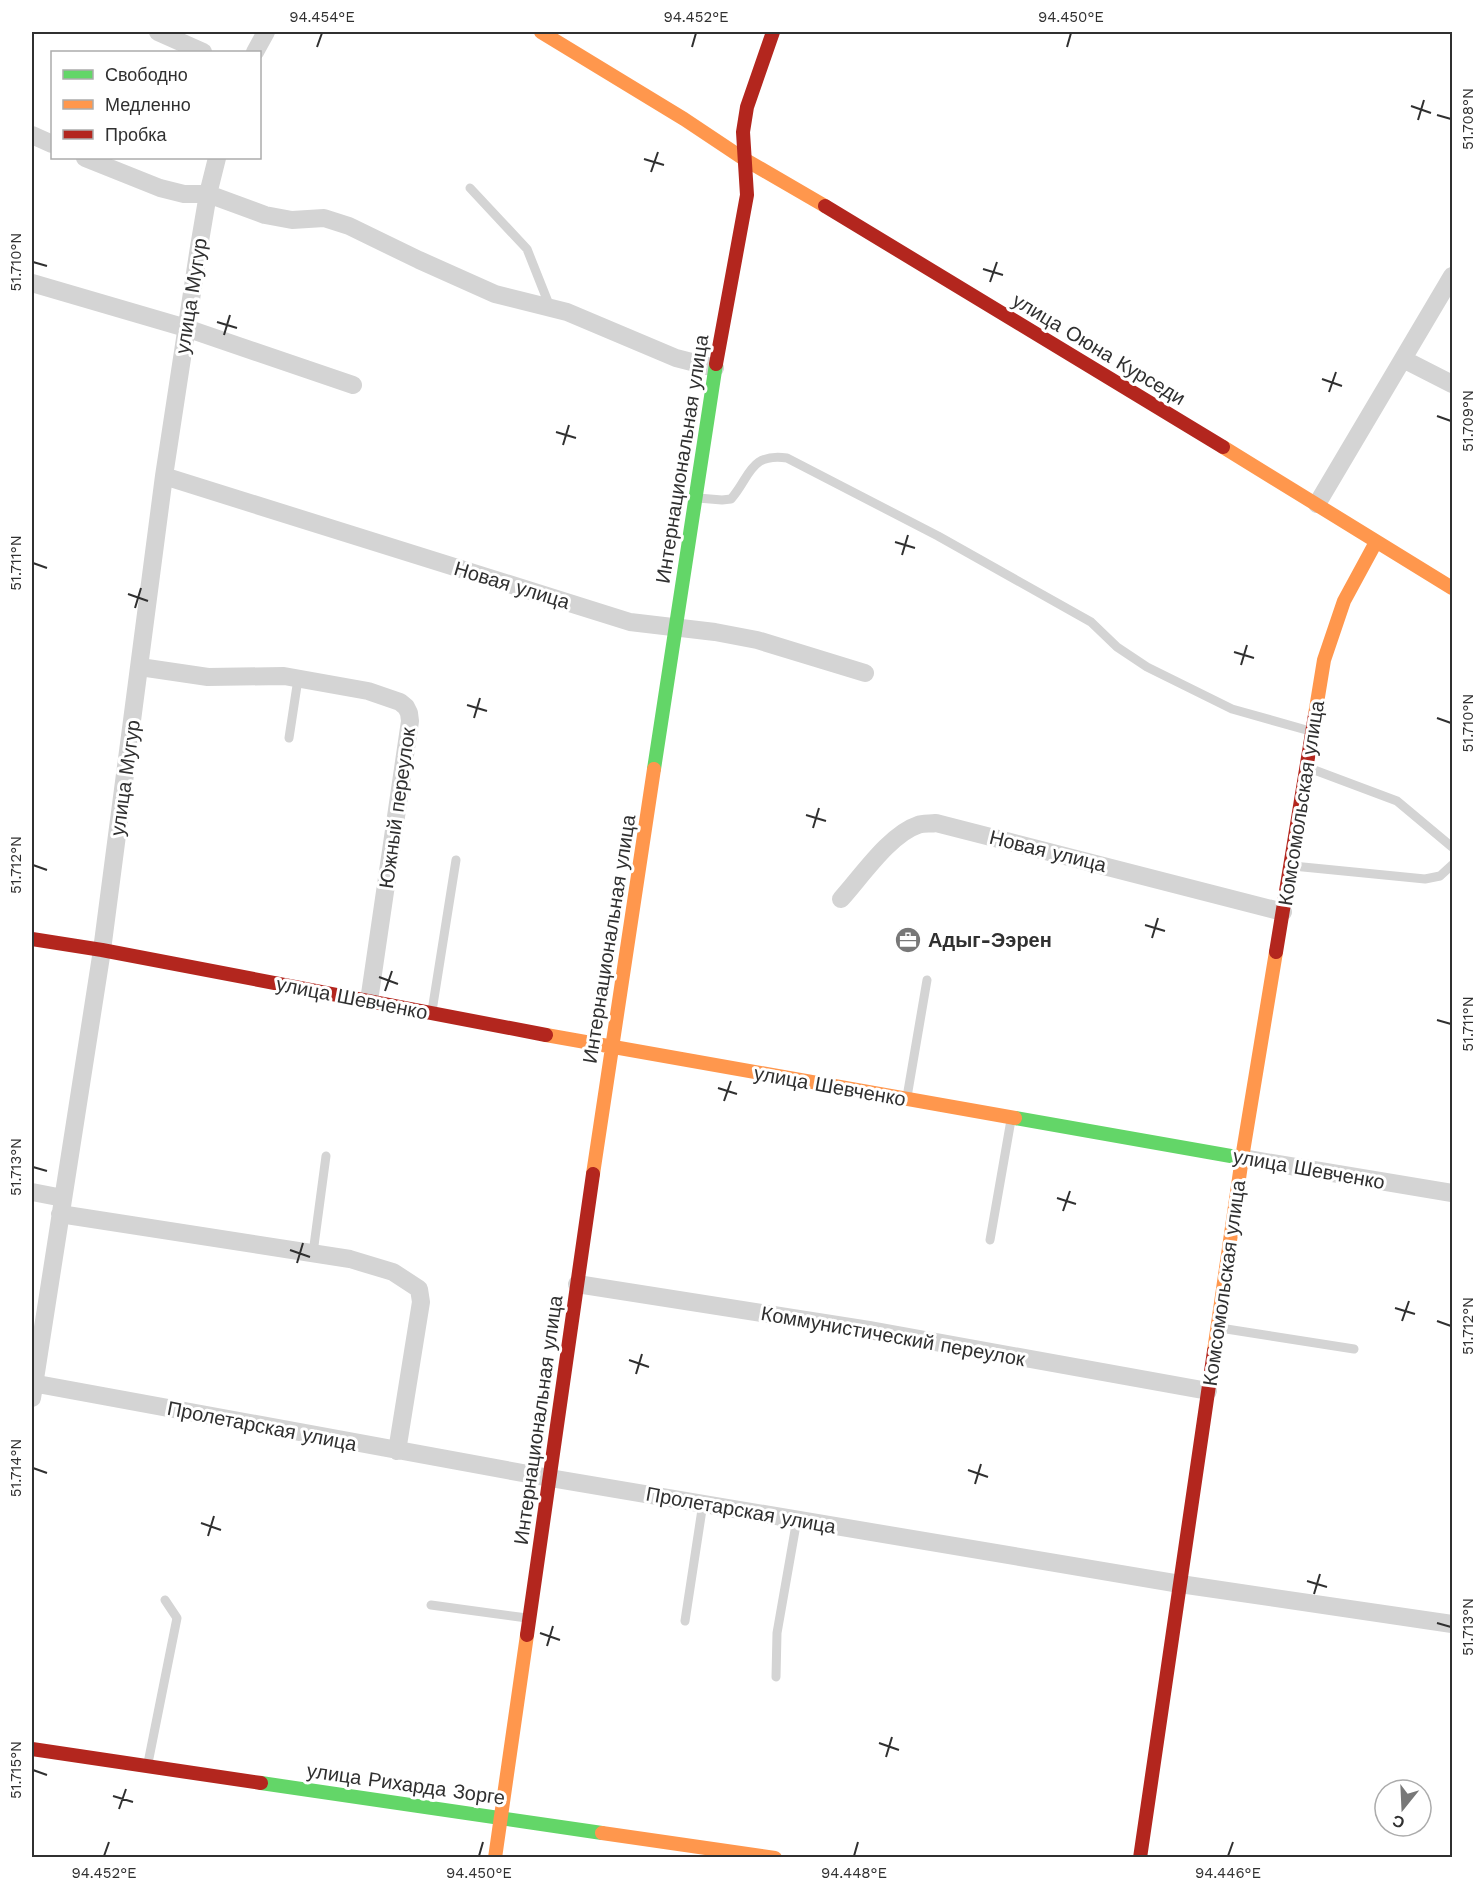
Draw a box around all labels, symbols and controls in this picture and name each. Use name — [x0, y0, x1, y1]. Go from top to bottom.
text: 94.454°E — [289, 8, 355, 26]
text: 94.452°E — [663, 8, 729, 26]
text: 94.450°E — [1038, 8, 1104, 26]
legend — [51, 51, 261, 159]
text: Свободно — [105, 64, 188, 85]
text: 51.708°N — [1459, 88, 1477, 150]
text: Медленно — [105, 94, 191, 115]
text: Пробка — [105, 124, 168, 145]
text: 51.710°N — [7, 233, 25, 291]
street label: улица Мугур — [170, 236, 212, 356]
street label: улица Оюна Курседи — [1008, 288, 1190, 410]
street label: Интернациональная улица — [650, 332, 714, 585]
text: 51.709°N — [1459, 390, 1477, 452]
text: 51.711°N — [7, 535, 25, 591]
street label: Новая улица — [451, 556, 574, 614]
text: 51.710°N — [1459, 694, 1477, 752]
street label: Комсомольская улица — [1273, 698, 1329, 907]
street label: улица Мугур — [105, 718, 145, 838]
street label: Южный переулок — [374, 726, 420, 890]
street label: Интернациональная улица — [577, 812, 641, 1065]
street label: Новая улица — [987, 825, 1110, 877]
text: 51.712°N — [7, 836, 25, 894]
office icon: Адыг-Ээрен — [893, 925, 923, 955]
place label: Адыг-Ээрен — [928, 928, 1052, 952]
street label: улица Шевченко — [274, 972, 430, 1024]
text: 51.711°N — [1459, 996, 1477, 1052]
street label: улица Шевченко — [752, 1061, 908, 1111]
text: 51.713°N — [7, 1138, 25, 1196]
street label: улица Шевченко — [1231, 1144, 1387, 1194]
street label: Комсомольская улица — [1198, 1178, 1250, 1387]
street label: Интернациональная улица — [509, 1293, 568, 1546]
text: 51.712°N — [1459, 1297, 1477, 1355]
street label: Коммунистический переулок — [759, 1301, 1027, 1371]
street label: Пролетарская улица — [165, 1396, 360, 1456]
text: 51.714°N — [7, 1439, 25, 1497]
street label: Пролетарская улица — [644, 1481, 839, 1539]
text: 51.713°N — [1459, 1598, 1477, 1656]
text: 51.715°N — [7, 1741, 25, 1799]
street label: улица Рихарда Зорге — [305, 1758, 507, 1810]
north arrow — [1373, 1778, 1433, 1838]
text: С — [1390, 1811, 1407, 1833]
text: 94.452°E — [71, 1864, 137, 1882]
text: 94.450°E — [446, 1864, 512, 1882]
text: 94.448°E — [821, 1864, 887, 1882]
text: 94.446°E — [1195, 1864, 1261, 1882]

